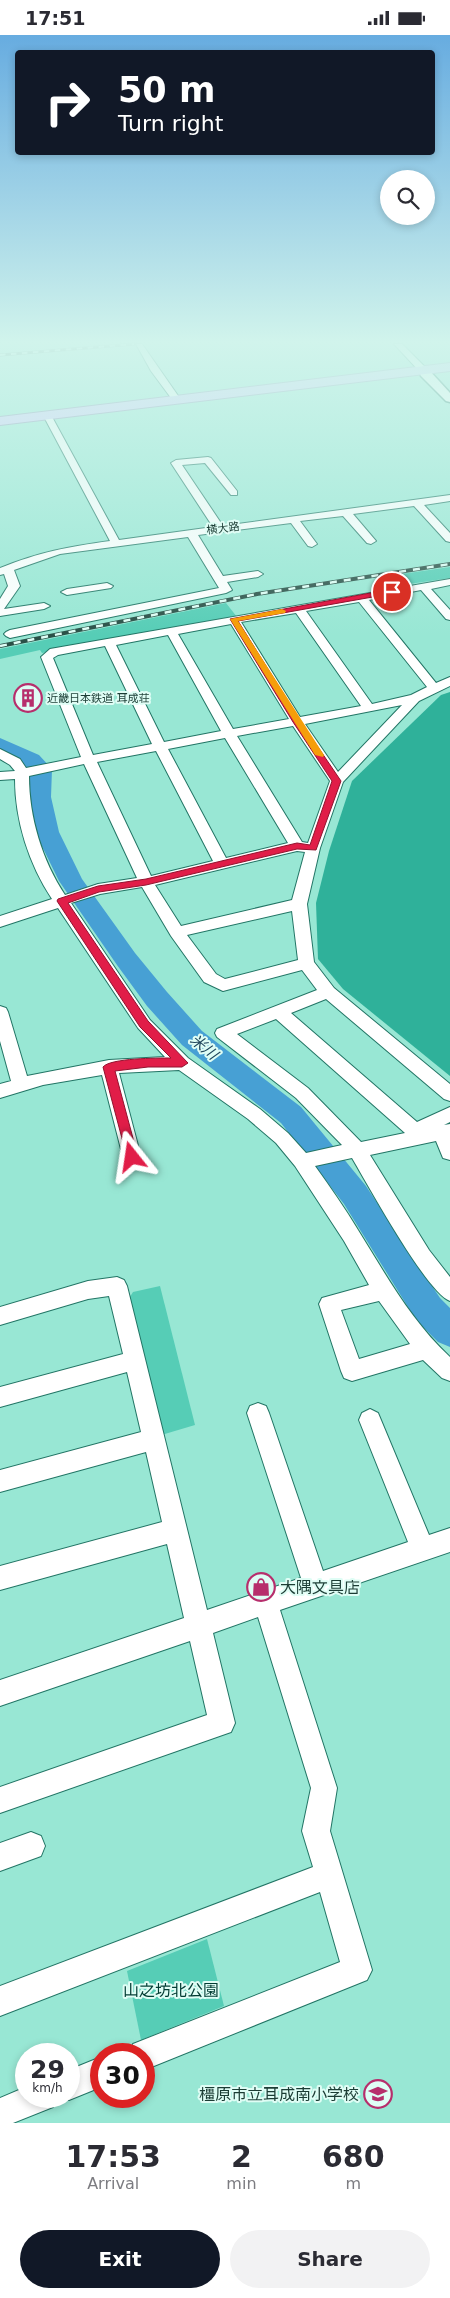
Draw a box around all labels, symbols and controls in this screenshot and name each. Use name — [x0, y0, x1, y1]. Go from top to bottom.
text: 17:51 — [25, 7, 85, 29]
icon: right — [35, 70, 100, 135]
text: 50 m — [118, 70, 215, 110]
text: Turn right — [118, 111, 223, 136]
map controls — [380, 170, 435, 225]
button: search — [380, 170, 435, 225]
street label: 横大路 — [206, 520, 240, 537]
pin — [371, 571, 413, 613]
icon: arrive — [378, 578, 406, 606]
building icon: 近畿日本鉄道 耳成荘 — [13, 683, 43, 713]
place label: 近畿日本鉄道 耳成荘 — [47, 692, 150, 705]
water label: 米川 — [187, 1030, 223, 1065]
position arrow — [105, 1130, 157, 1182]
shop icon: 大隅文具店 — [246, 1572, 276, 1602]
place label: 大隅文具店 — [280, 1578, 360, 1597]
park label: 山之坊北公園 — [123, 1981, 219, 2000]
speed limit sign: 30 — [90, 2043, 155, 2108]
text: 29 — [30, 2055, 65, 2084]
school or university icon: 橿原市立耳成南小学校 — [363, 2079, 393, 2109]
text: km/h — [32, 2081, 63, 2095]
place label: 橿原市立耳成南小学校 — [199, 2085, 359, 2104]
text: 17:53 — [65, 2139, 161, 2174]
text: 2 — [231, 2139, 252, 2174]
text: 680 — [322, 2139, 385, 2174]
text: Arrival — [87, 2174, 139, 2193]
text: min — [226, 2174, 257, 2193]
text: m — [345, 2174, 361, 2193]
button: Exit — [20, 2230, 220, 2288]
button: Share — [230, 2230, 430, 2288]

